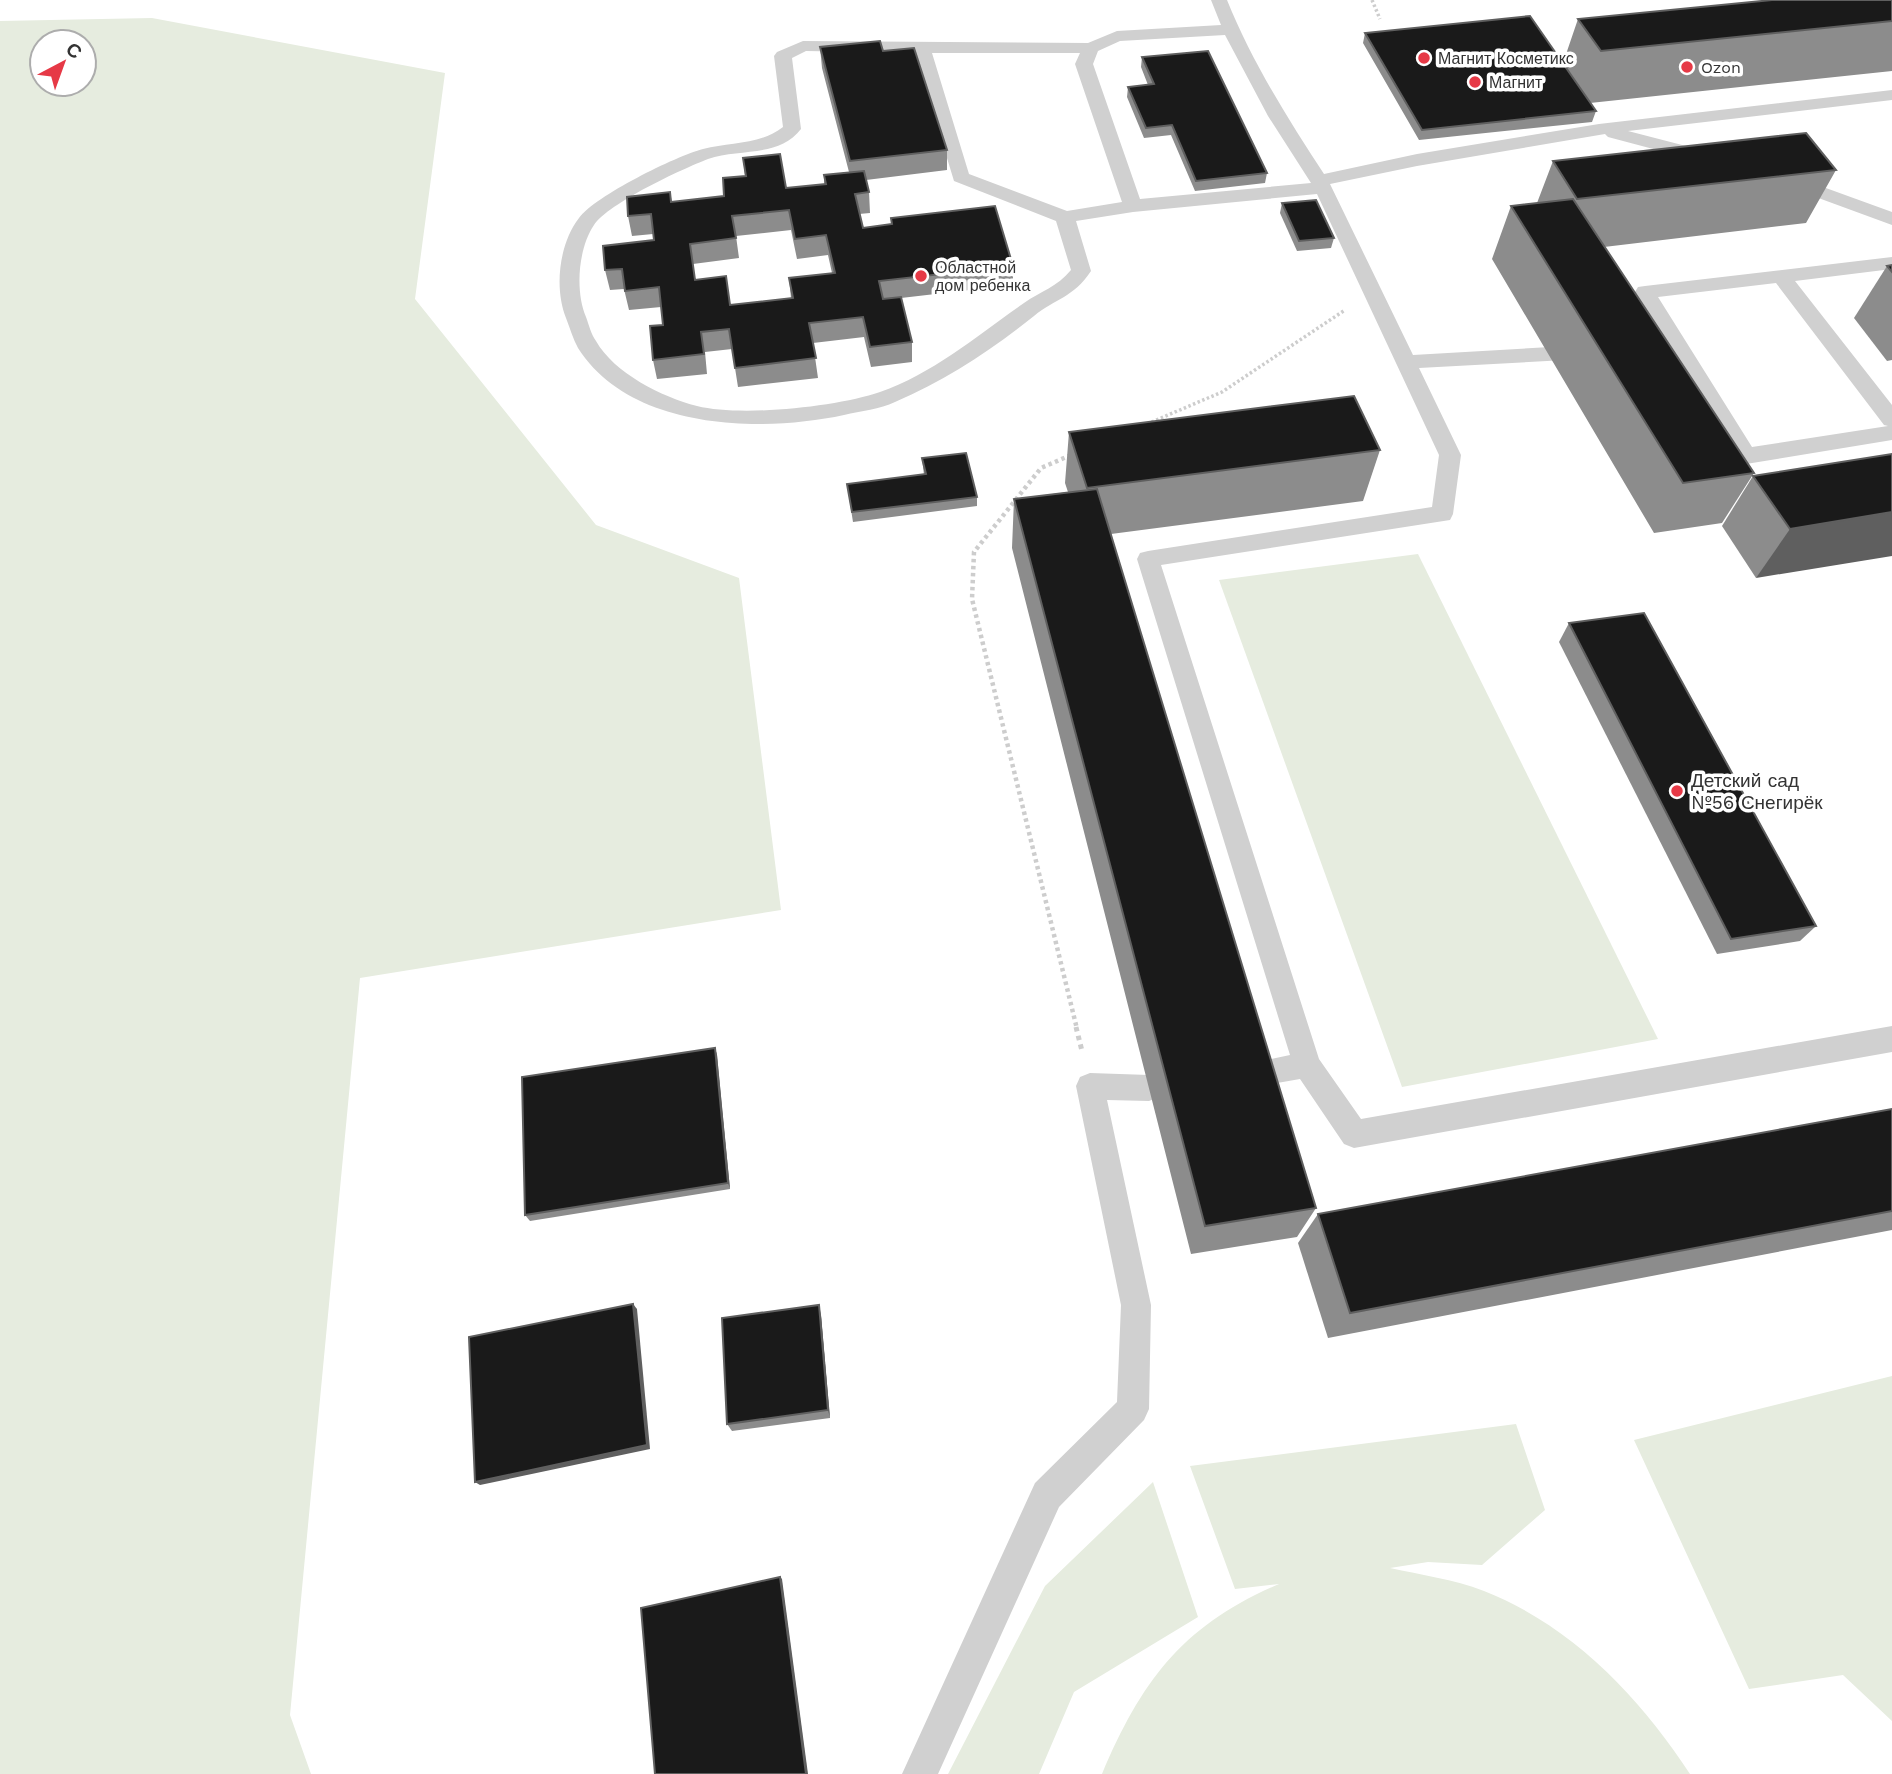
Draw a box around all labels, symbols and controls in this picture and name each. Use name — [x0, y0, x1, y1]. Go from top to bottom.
north arrow — [28, 28, 98, 98]
text: С — [61, 37, 87, 64]
place label: Магнит Косметикс — [1438, 49, 1574, 68]
marker: Магнит Косметикс — [1416, 50, 1432, 66]
place label: Ozon — [1701, 58, 1741, 77]
marker: Ozon — [1679, 59, 1695, 75]
place label: Магнит — [1489, 73, 1543, 92]
marker: Магнит — [1467, 74, 1483, 90]
place label: Областной дом ребенка — [935, 258, 1030, 295]
marker: Областной дом ребенка — [913, 268, 929, 284]
place label: Детский сад №56 Снегирёк — [1691, 769, 1823, 814]
marker: Детский сад №56 Снегирёк — [1669, 783, 1685, 799]

